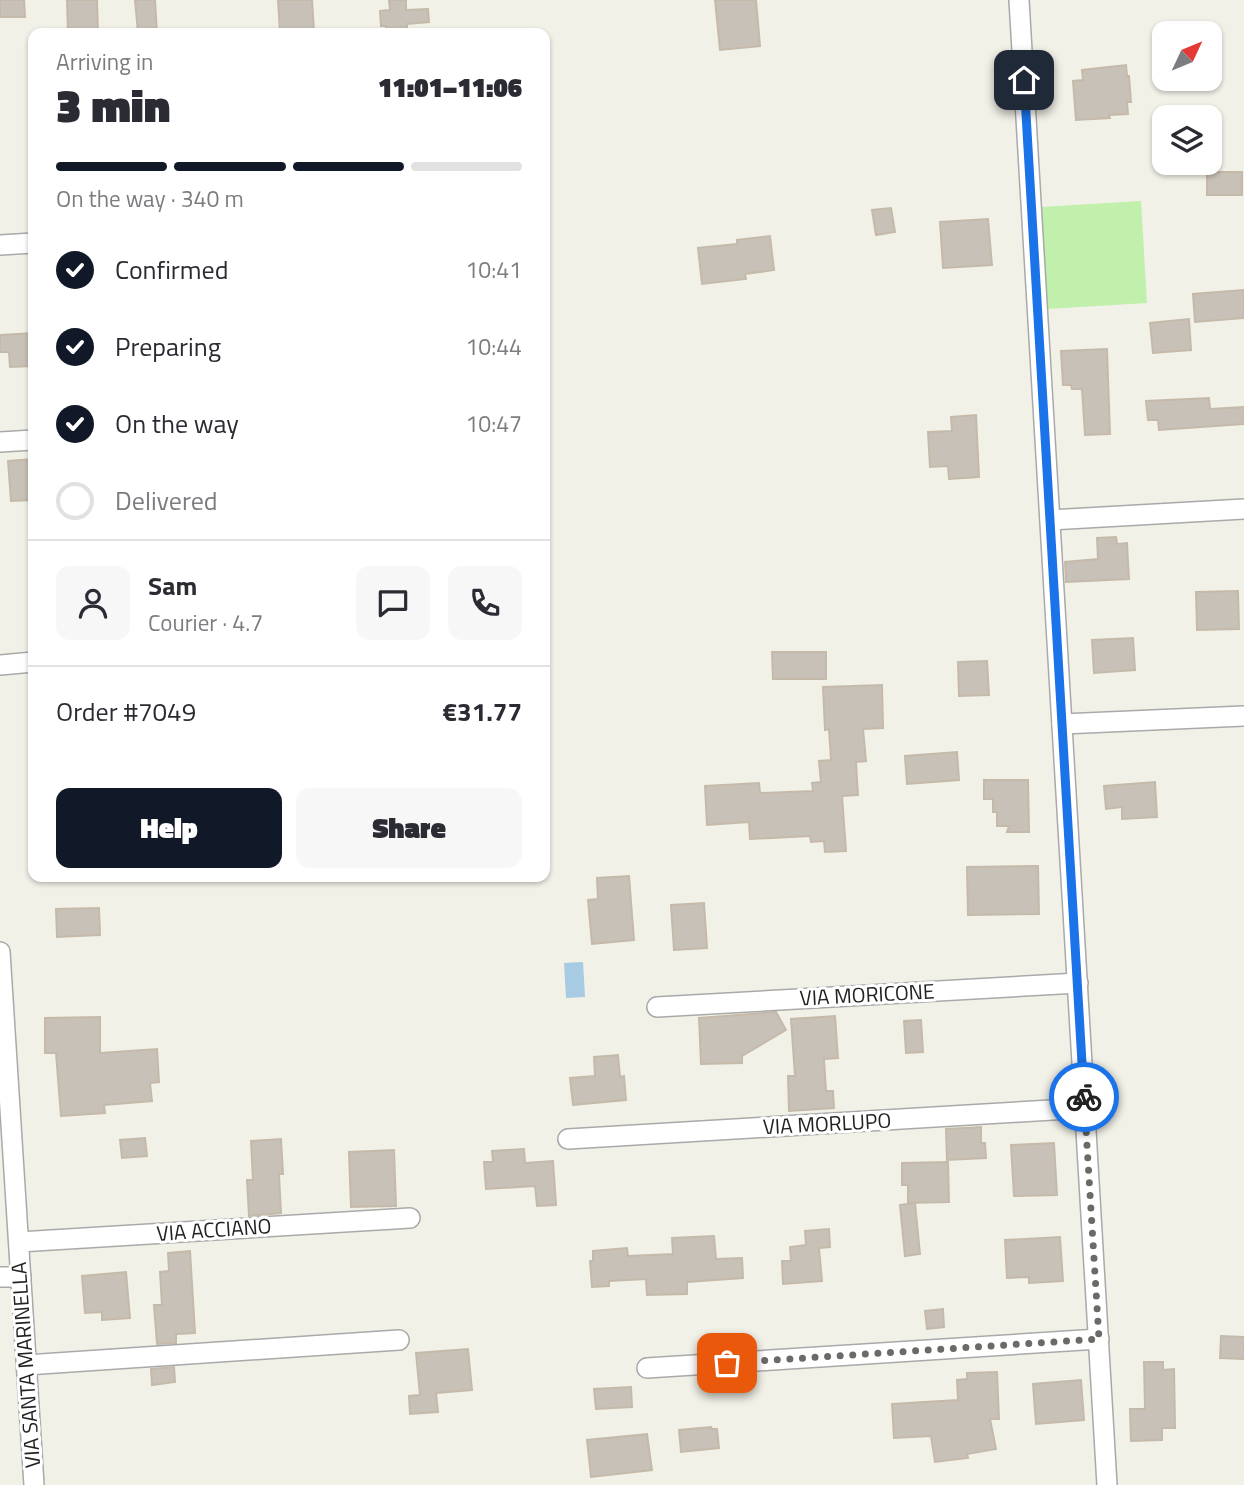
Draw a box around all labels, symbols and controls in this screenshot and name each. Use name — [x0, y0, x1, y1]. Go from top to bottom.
north arrow — [1152, 21, 1222, 91]
map controls — [1152, 21, 1222, 175]
text: Arriving in — [56, 44, 153, 79]
pin — [994, 50, 1054, 110]
icon: home — [1005, 61, 1043, 99]
text: 11:01–11:06 — [378, 68, 522, 107]
text: 3 min — [56, 70, 170, 140]
button: layers — [1152, 105, 1222, 175]
text: On the way · 340 m — [56, 181, 244, 216]
text: Confirmed — [115, 250, 229, 289]
icon: check — [56, 251, 94, 289]
text: 10:41 — [465, 252, 522, 287]
text: Preparing — [115, 327, 221, 366]
icon: check — [56, 328, 94, 366]
text: 10:44 — [465, 329, 522, 364]
text: On the way — [115, 404, 239, 443]
icon: check — [56, 405, 94, 443]
text: 10:47 — [465, 406, 522, 441]
text: Delivered — [115, 481, 218, 520]
button: person — [56, 566, 130, 640]
text: Sam — [148, 566, 197, 605]
button: chat — [356, 566, 430, 640]
button: phone — [448, 566, 522, 640]
text: Courier · 4.7 — [148, 605, 263, 640]
text: Order #7049 — [56, 692, 196, 731]
text: €31.77 — [443, 692, 522, 731]
button: Help — [56, 788, 282, 868]
button: Share — [296, 788, 522, 868]
street label: VIA MORICONE — [799, 974, 935, 1014]
courier — [1049, 1062, 1119, 1132]
icon: bike — [1065, 1078, 1103, 1116]
street label: VIA MORLUPO — [762, 1104, 892, 1142]
street label: VIA ACCIANO — [155, 1209, 273, 1249]
street label: VIA SANTA MARINELLA — [2, 1261, 48, 1469]
pin — [697, 1333, 757, 1393]
icon: bag — [708, 1344, 746, 1382]

